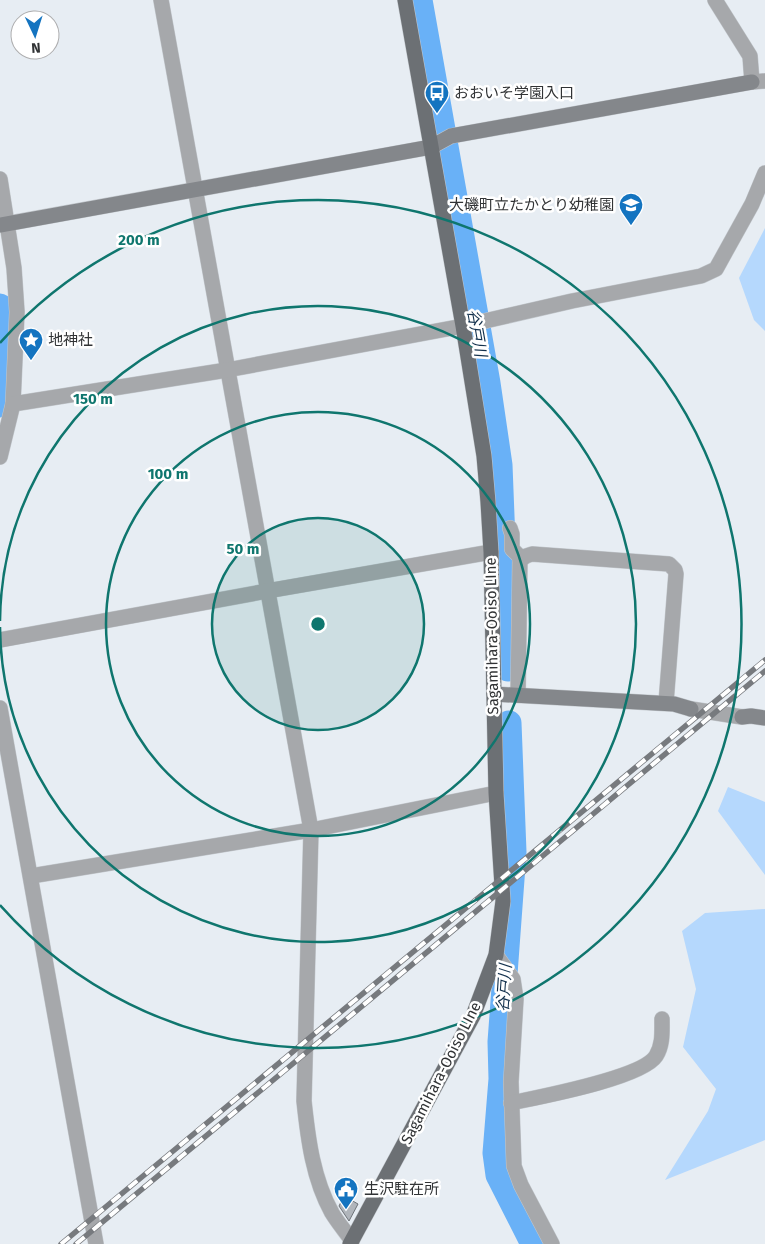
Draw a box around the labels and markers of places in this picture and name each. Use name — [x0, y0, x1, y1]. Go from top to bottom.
bus stop icon: おおいそ学園入口 — [424, 80, 450, 114]
place label: おおいそ学園入口 — [454, 84, 574, 102]
school or university icon: 大磯町立たかとり幼稚園 — [618, 192, 644, 226]
place label: 大磯町立たかとり幼稚園 — [449, 196, 614, 214]
place icon: 地神社 — [18, 327, 44, 361]
place label: 地神社 — [48, 331, 93, 349]
centre of rings — [309, 615, 327, 633]
public building icon: 生沢駐在所 — [333, 1176, 359, 1210]
place label: 生沢駐在所 — [364, 1180, 439, 1198]

